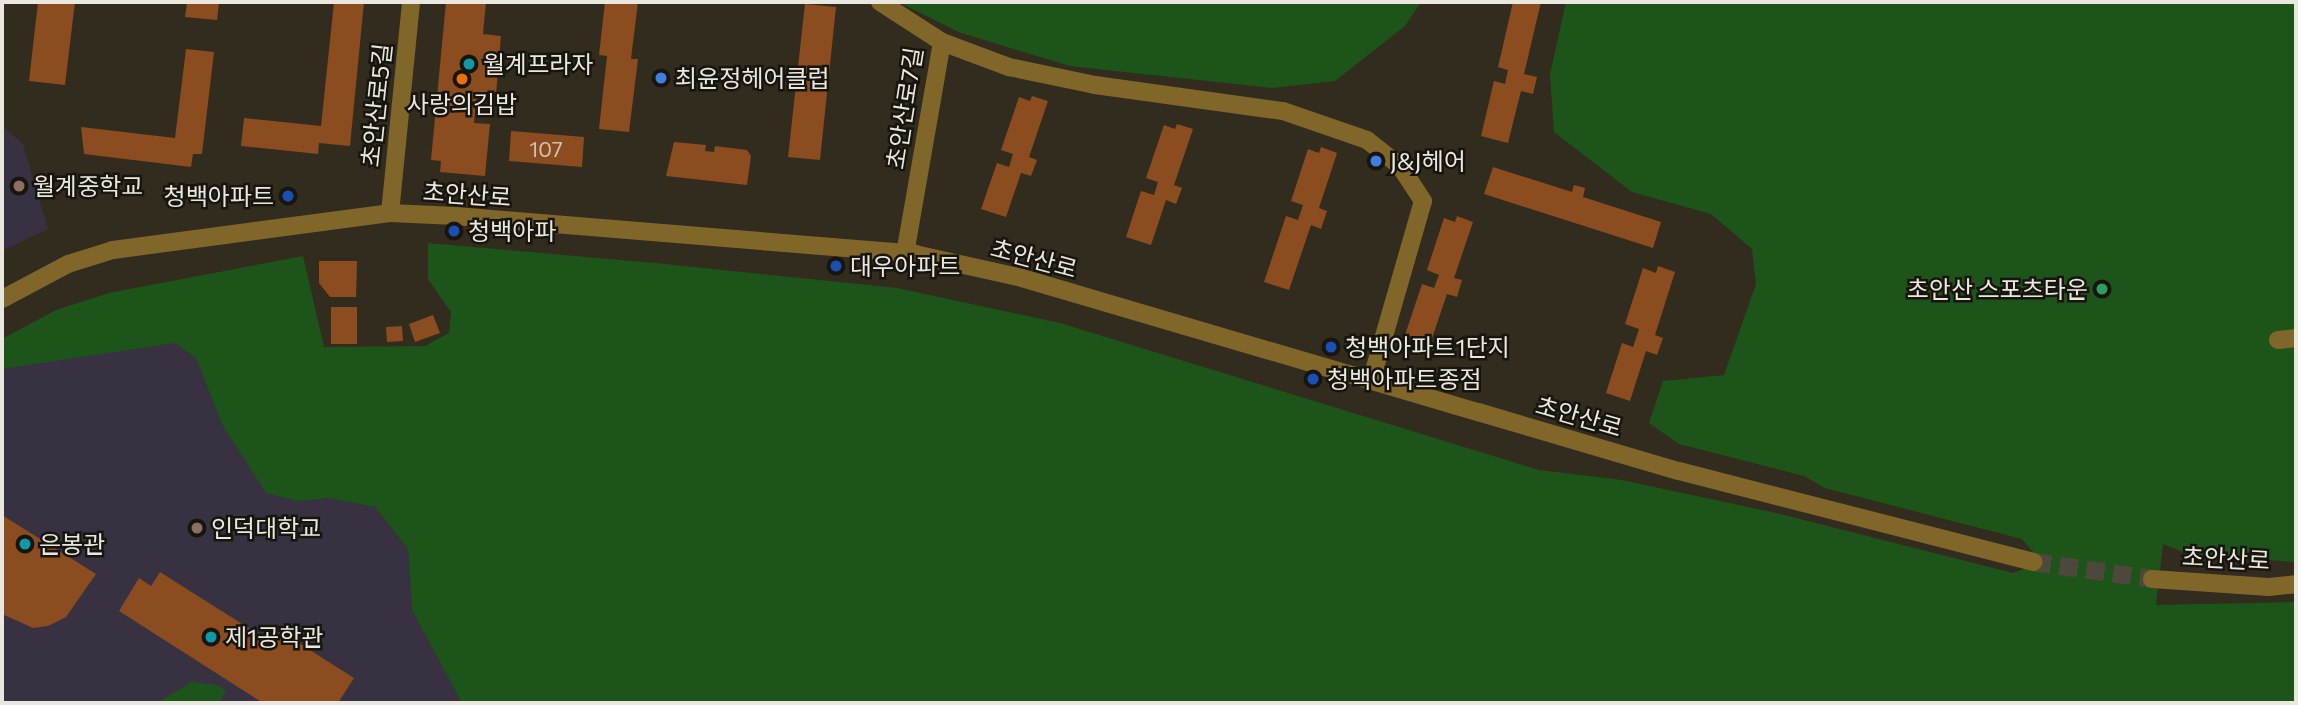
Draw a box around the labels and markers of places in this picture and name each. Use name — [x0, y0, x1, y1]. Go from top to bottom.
place label: 월계프라자 — [483, 50, 593, 78]
marker: 월계프라자 — [461, 56, 477, 72]
place label: 최윤정헤어클럽 — [675, 64, 830, 92]
marker: 최윤정헤어클럽 — [653, 70, 669, 86]
marker: 사랑의김밥 — [454, 71, 470, 87]
place label: 사랑의김밥 — [407, 90, 517, 118]
place label: J&J헤어 — [1390, 147, 1466, 175]
marker: J&J헤어 — [1368, 153, 1384, 169]
place label: 월계중학교 — [33, 172, 143, 200]
marker: 월계중학교 — [11, 178, 27, 194]
place label: 청백아파트 — [164, 182, 274, 210]
marker: 청백아파트 — [280, 188, 296, 204]
place label: 청백아파 — [468, 217, 556, 245]
marker: 청백아파 — [446, 223, 462, 239]
place label: 대우아파트 — [850, 252, 960, 280]
marker: 대우아파트 — [828, 258, 844, 274]
place label: 초안산 스포츠타운 — [1907, 275, 2088, 303]
marker: 초안산 스포츠타운 — [2094, 281, 2110, 297]
place label: 청백아파트1단지 — [1345, 333, 1510, 361]
marker: 청백아파트1단지 — [1323, 339, 1339, 355]
place label: 청백아파트종점 — [1327, 365, 1482, 393]
marker: 청백아파트종점 — [1305, 371, 1321, 387]
place label: 인덕대학교 — [211, 514, 321, 542]
marker: 인덕대학교 — [189, 520, 205, 536]
place label: 은봉관 — [39, 530, 105, 558]
marker: 은봉관 — [17, 536, 33, 552]
place label: 제1공학관 — [225, 623, 324, 651]
marker: 제1공학관 — [203, 629, 219, 645]

